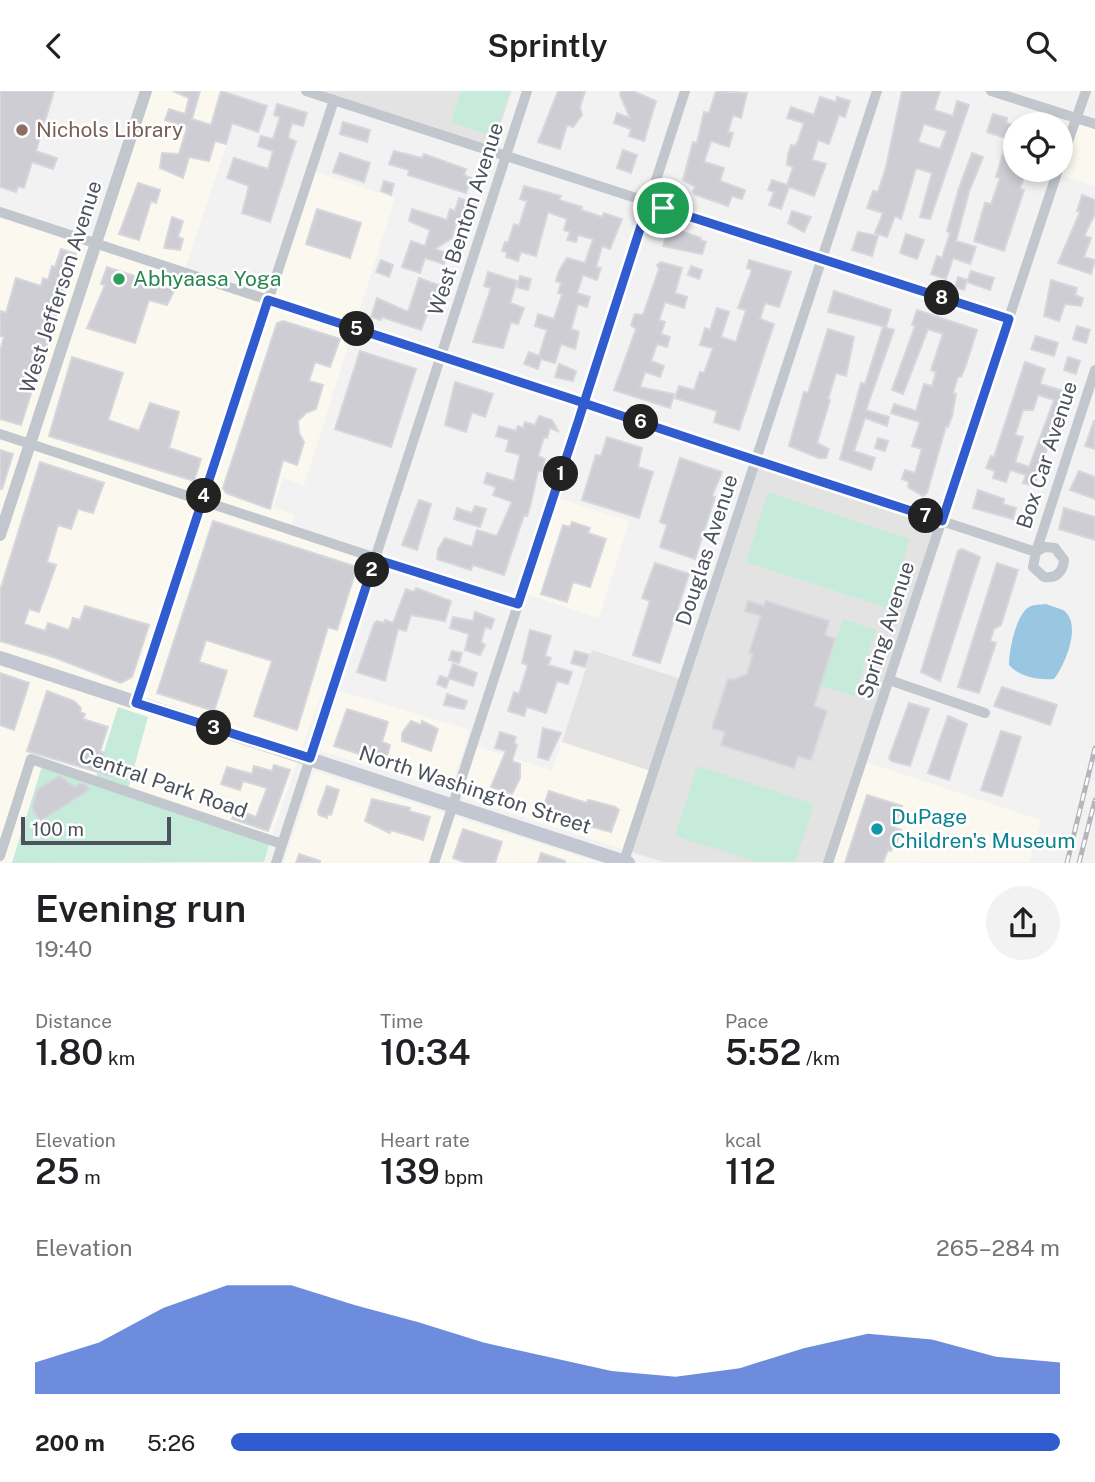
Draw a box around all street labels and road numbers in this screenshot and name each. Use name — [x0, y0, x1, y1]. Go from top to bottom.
street label: West Benton Avenue — [423, 119, 509, 318]
street label: West Jefferson Avenue — [14, 177, 107, 396]
street label: Box Car Avenue — [1011, 378, 1082, 532]
street label: Douglas Avenue — [670, 471, 743, 628]
street label: Spring Avenue — [852, 558, 919, 701]
street label: North Washington Street — [356, 740, 594, 839]
street label: Central Park Road — [76, 742, 251, 823]

